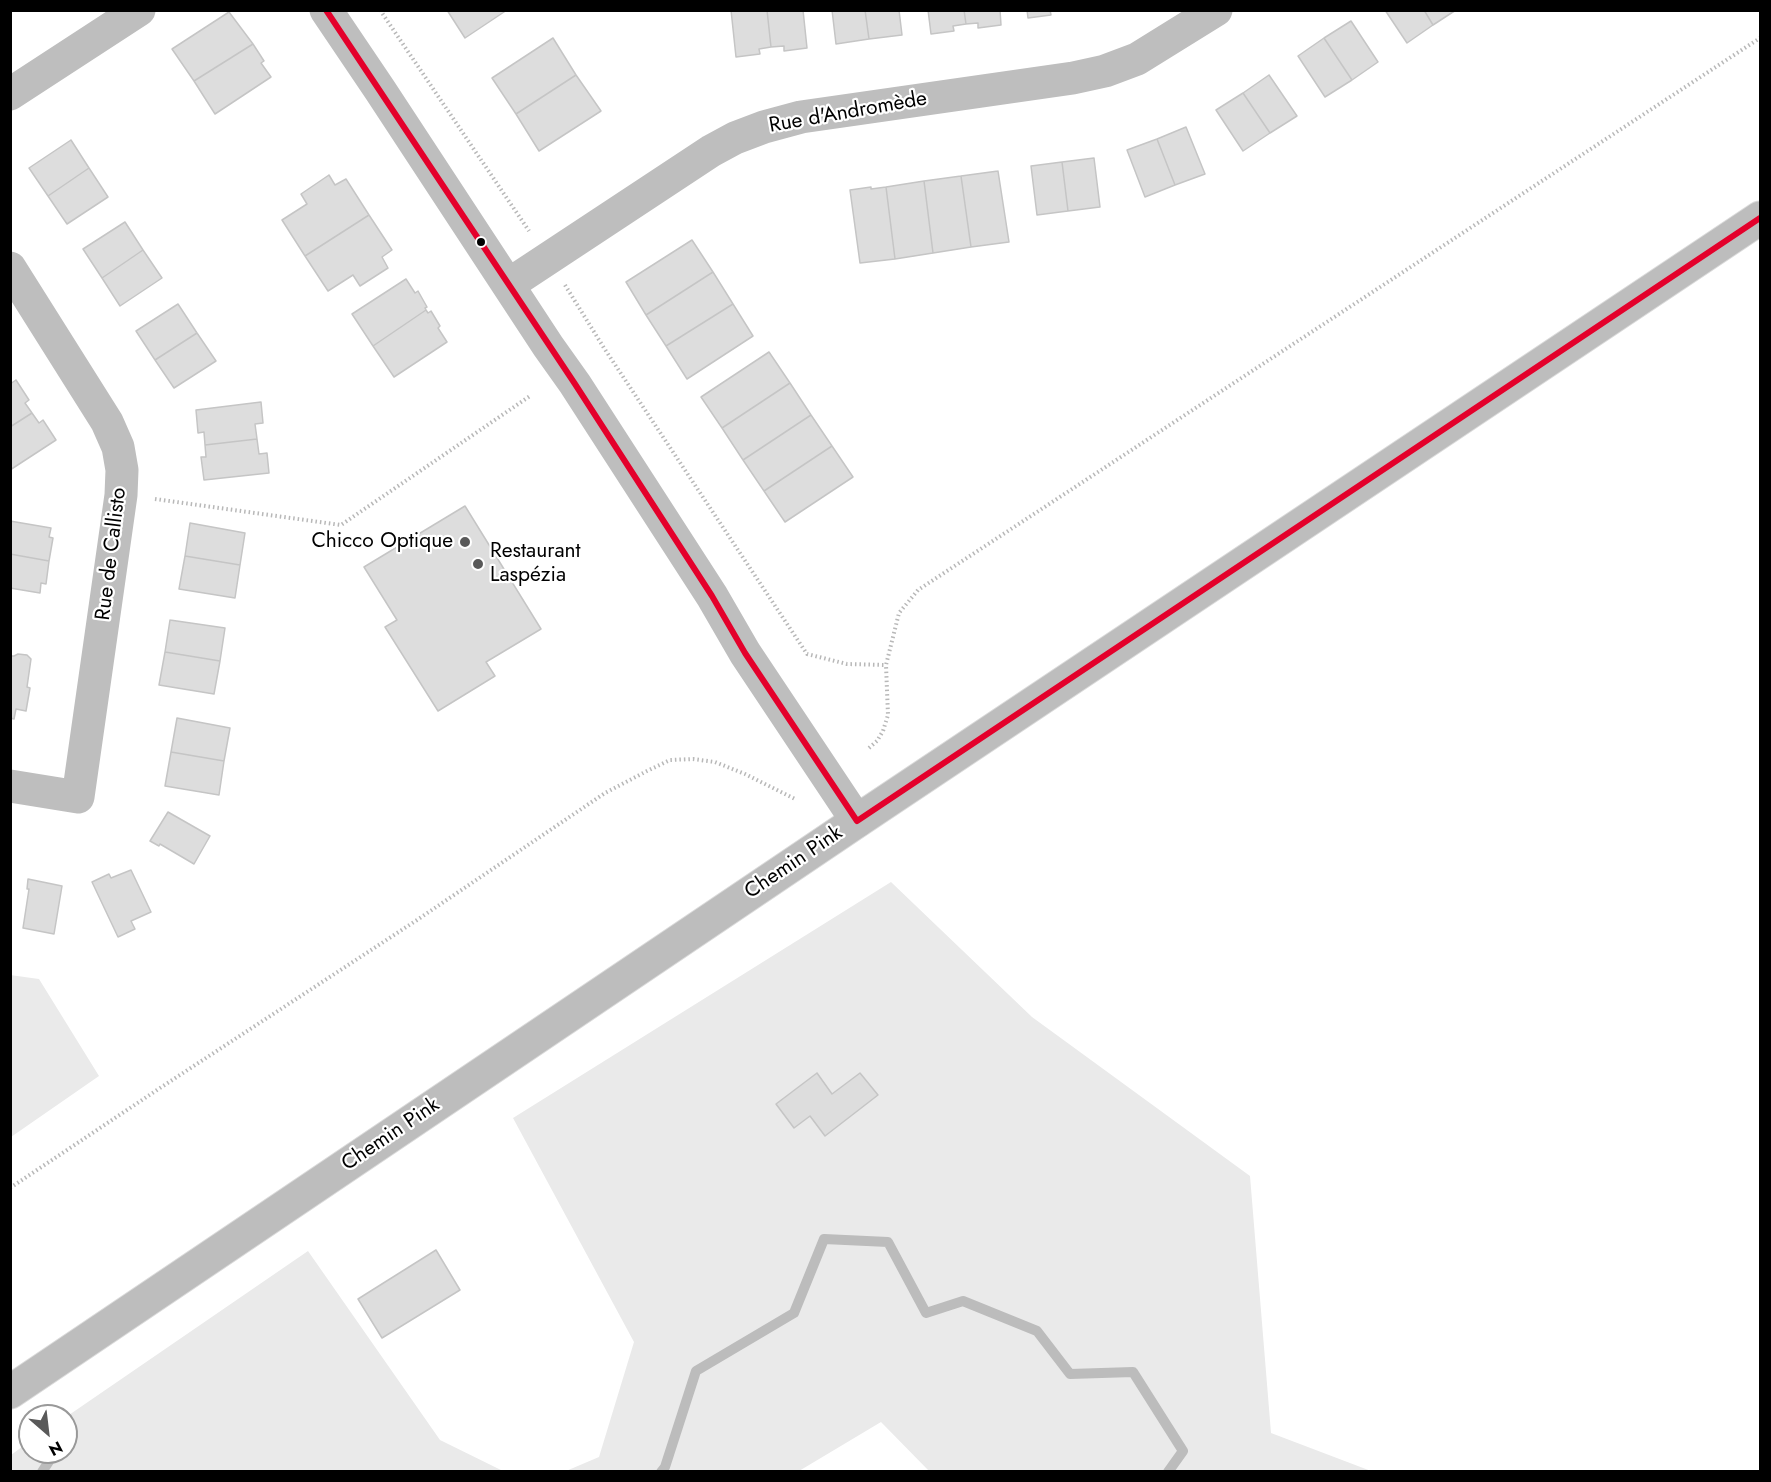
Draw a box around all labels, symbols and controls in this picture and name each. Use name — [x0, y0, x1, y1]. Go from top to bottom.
street label: Rue d'Andromède — [767, 87, 929, 139]
unlabelled marker — [475, 236, 487, 248]
street label: Rue de Callisto — [91, 486, 133, 622]
place label: Chicco Optique — [311, 529, 453, 555]
marker: Chicco Optique — [458, 535, 472, 549]
place label: Restaurant Laspézia — [490, 539, 581, 589]
marker: Restaurant Laspézia — [471, 557, 485, 571]
street label: Chemin Pink — [740, 821, 848, 905]
street label: Chemin Pink — [337, 1093, 445, 1177]
north arrow — [18, 1404, 78, 1464]
text: N — [45, 1435, 67, 1462]

